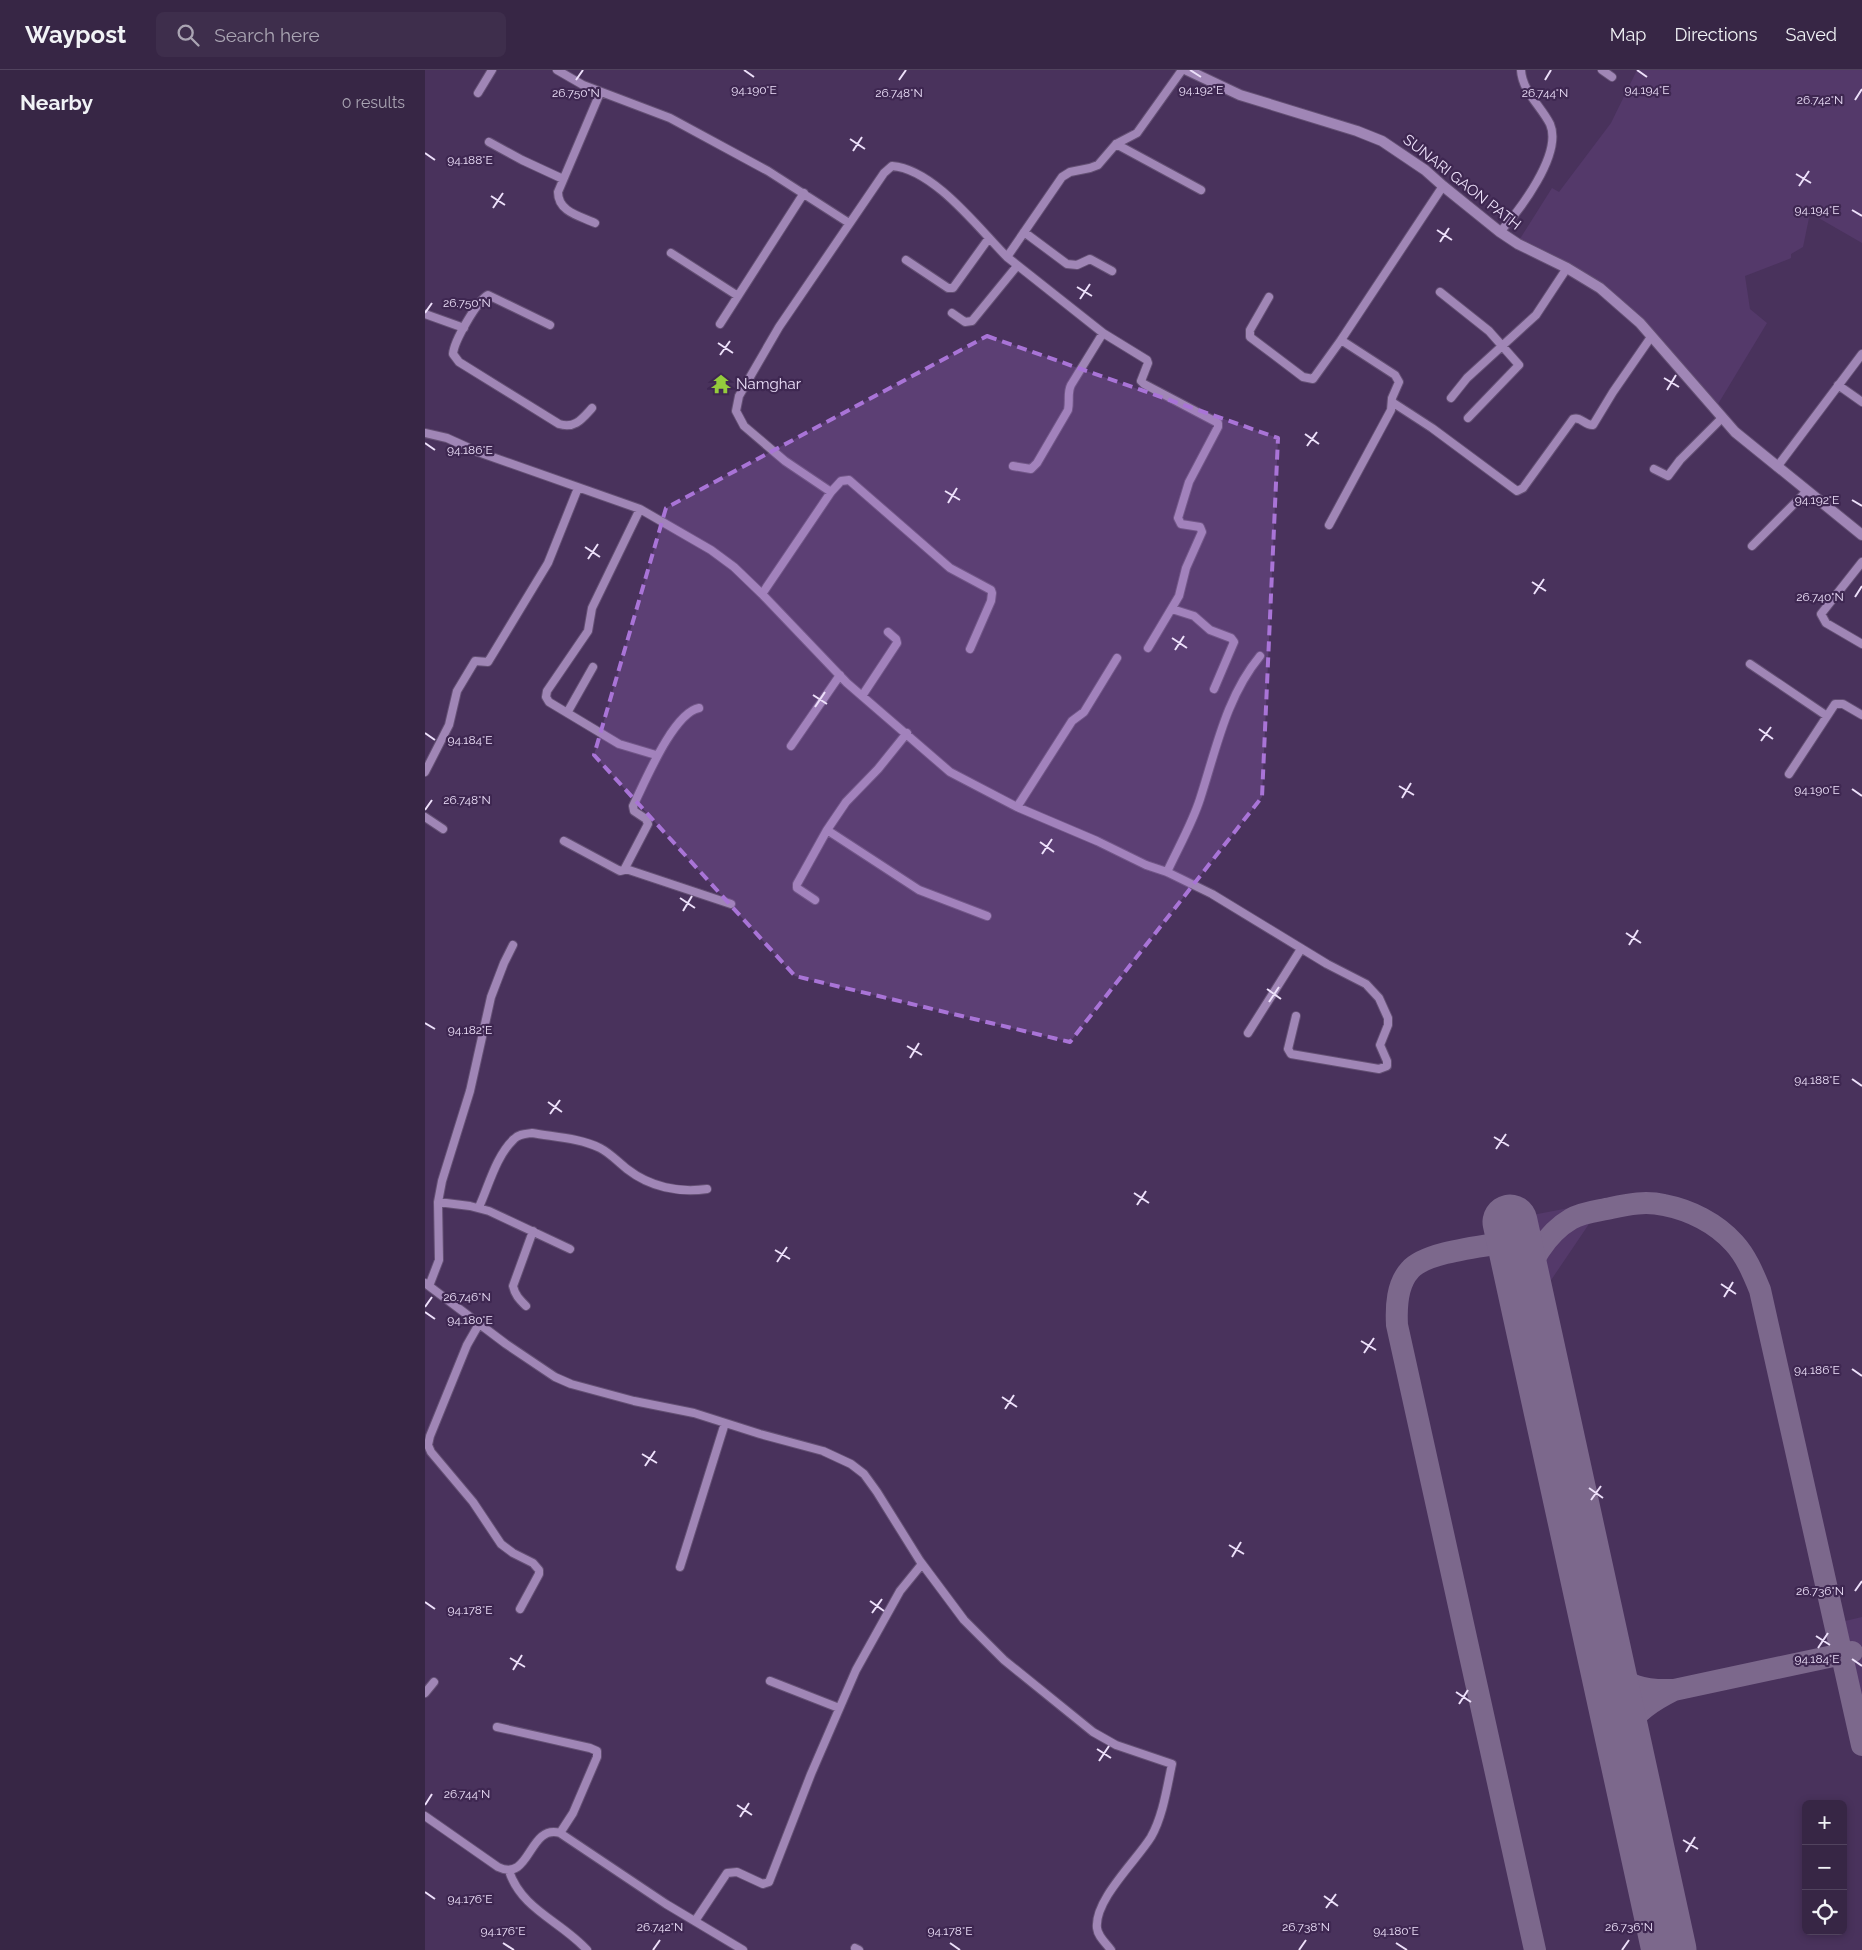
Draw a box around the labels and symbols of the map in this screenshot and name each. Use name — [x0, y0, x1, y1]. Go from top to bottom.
text: 94.190°E — [731, 83, 777, 97]
text: 94.192°E — [1179, 83, 1223, 97]
text: 94.194°E — [1625, 83, 1669, 97]
text: 26.750°N — [552, 86, 600, 100]
text: 26.748°N — [875, 86, 923, 100]
text: 26.744°N — [1522, 86, 1568, 100]
text: 26.742°N — [1797, 93, 1843, 107]
street label: SUNARI GAON PATH — [1399, 130, 1525, 234]
text: 94.188°E — [447, 153, 493, 167]
text: 94.194°E — [1795, 203, 1839, 217]
text: 26.750°N — [443, 296, 491, 310]
temple icon: Namghar — [710, 373, 732, 395]
place label: Namghar — [736, 375, 802, 393]
text: 94.186°E — [447, 443, 493, 457]
text: 94.192°E — [1795, 493, 1839, 507]
text: 26.740°N — [1796, 590, 1844, 604]
text: 94.184°E — [447, 733, 493, 747]
text: 94.190°E — [1794, 783, 1840, 797]
text: 26.748°N — [443, 793, 491, 807]
text: 94.182°E — [448, 1023, 492, 1037]
text: 94.188°E — [1794, 1073, 1840, 1087]
text: 26.746°N — [443, 1290, 491, 1304]
text: 94.180°E — [447, 1313, 493, 1327]
text: 94.186°E — [1794, 1363, 1840, 1377]
text: 26.736°N — [1796, 1584, 1844, 1598]
text: 94.178°E — [448, 1603, 492, 1617]
text: 94.184°E — [1794, 1652, 1840, 1666]
text: 26.744°N — [444, 1787, 490, 1801]
text: 94.176°E — [447, 1892, 493, 1906]
text: 26.742°N — [637, 1920, 683, 1934]
text: 26.738°N — [1282, 1920, 1330, 1934]
text: 26.736°N — [1605, 1920, 1653, 1934]
text: 94.176°E — [480, 1924, 526, 1938]
text: 94.178°E — [928, 1924, 972, 1938]
text: 94.180°E — [1373, 1924, 1419, 1938]

